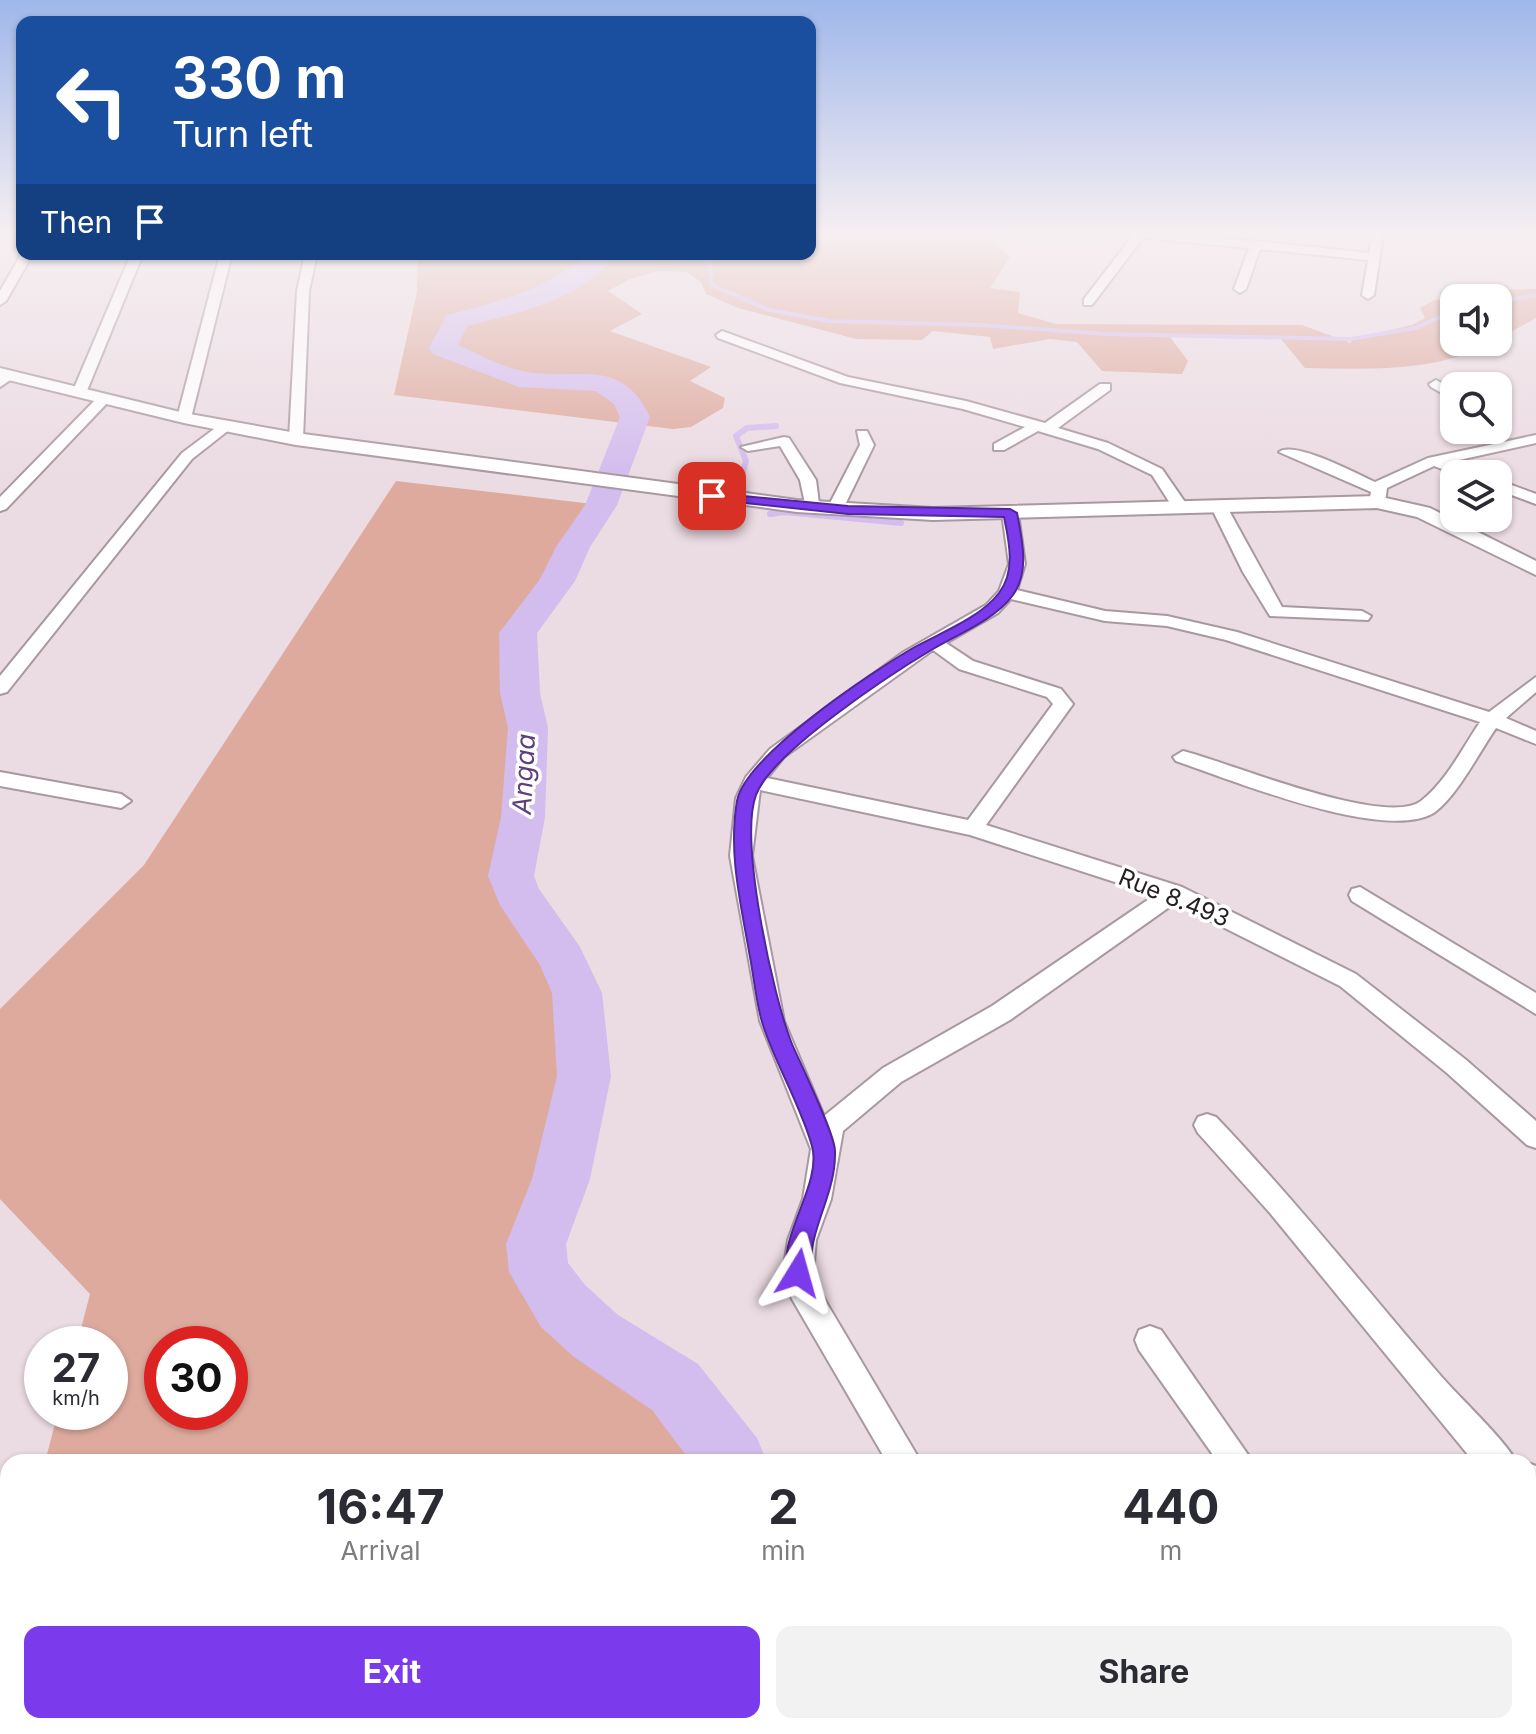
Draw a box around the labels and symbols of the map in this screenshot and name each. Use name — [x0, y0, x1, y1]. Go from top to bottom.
pin — [678, 462, 746, 530]
water label: Angaa — [506, 733, 541, 816]
street label: Rue 8.493 — [1115, 862, 1234, 933]
position arrow — [756, 1231, 840, 1315]
speed limit sign: 30 — [144, 1326, 248, 1430]

